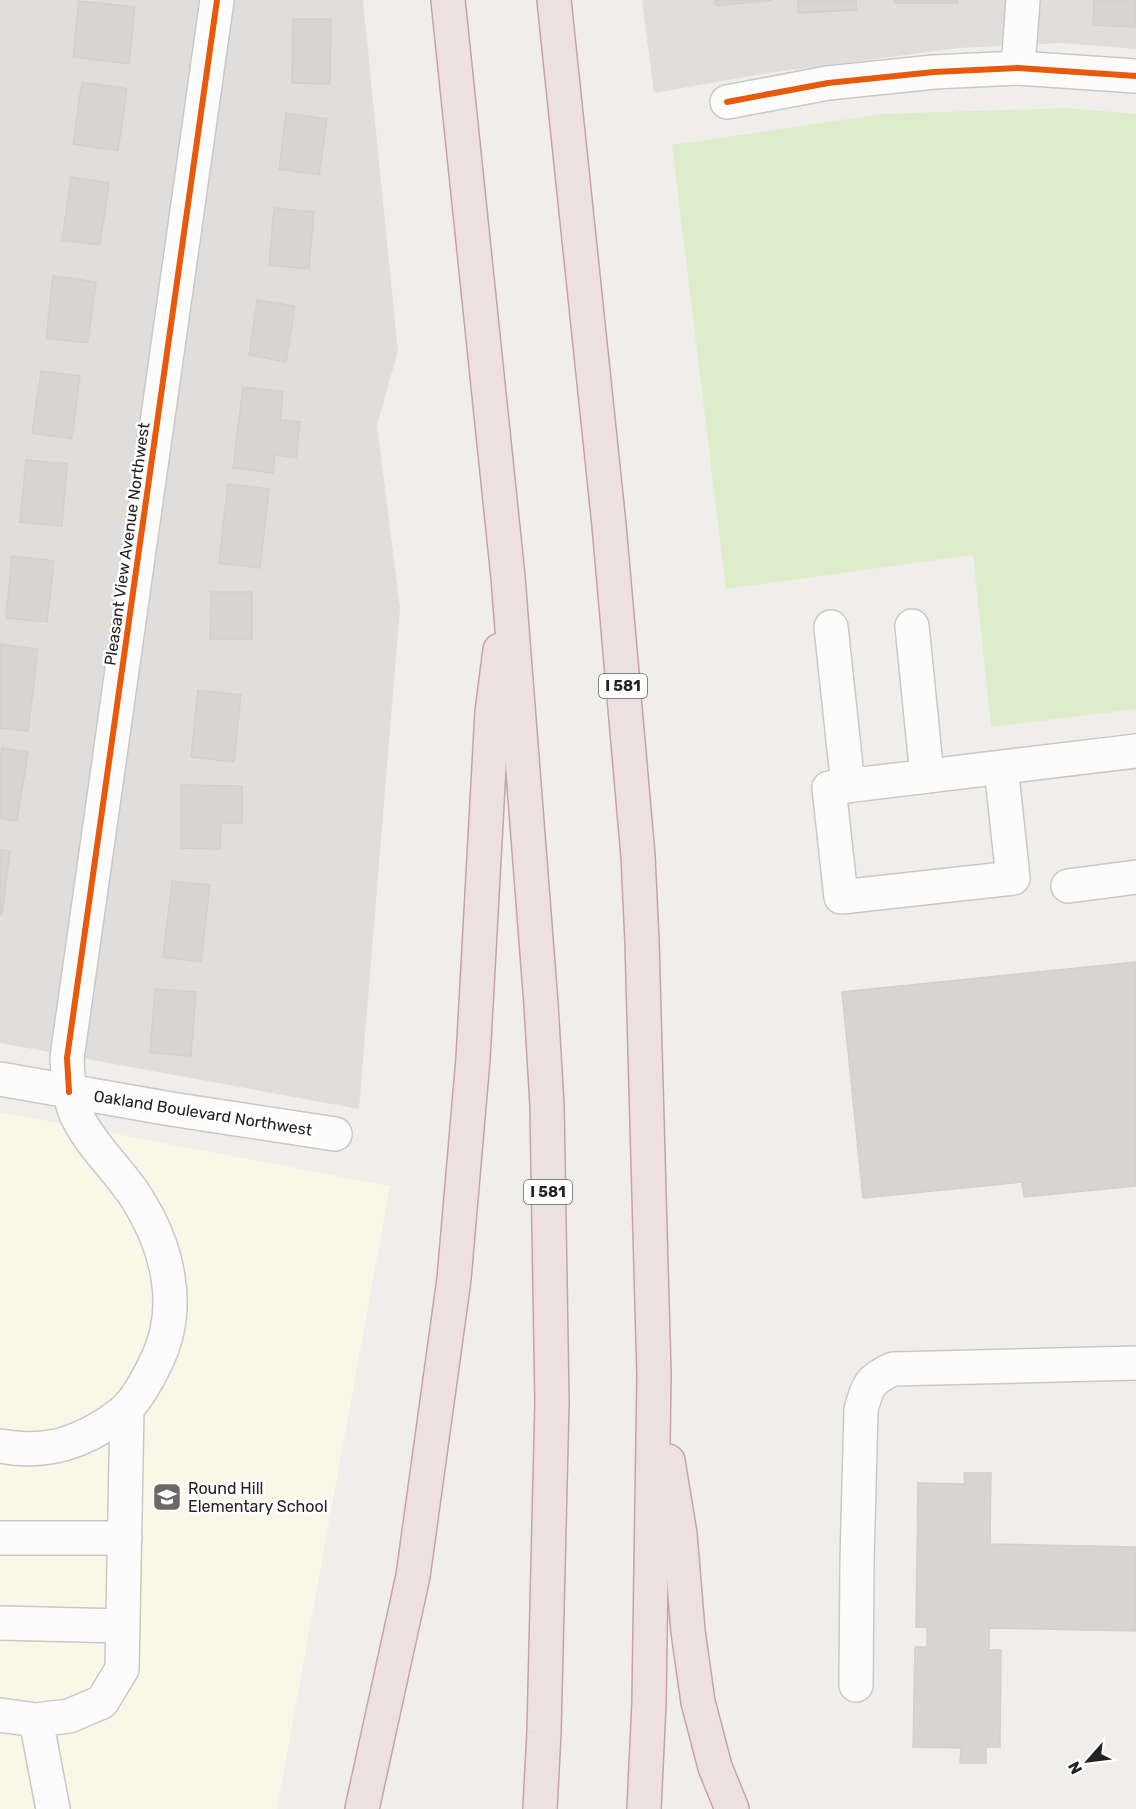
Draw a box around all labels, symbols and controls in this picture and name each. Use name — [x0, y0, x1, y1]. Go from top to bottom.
street label: Pleasant View Avenue Northwest — [101, 421, 153, 667]
road number: I 581 — [599, 674, 647, 698]
street label: Oakland Boulevard Northwest — [92, 1086, 314, 1140]
road number: I 581 — [524, 1180, 572, 1204]
place label: Round Hill Elementary School — [188, 1479, 328, 1516]
school or university icon: Round Hill Elementary School — [151, 1481, 183, 1513]
north arrow — [1058, 1731, 1118, 1791]
text: N — [1064, 1758, 1086, 1777]

